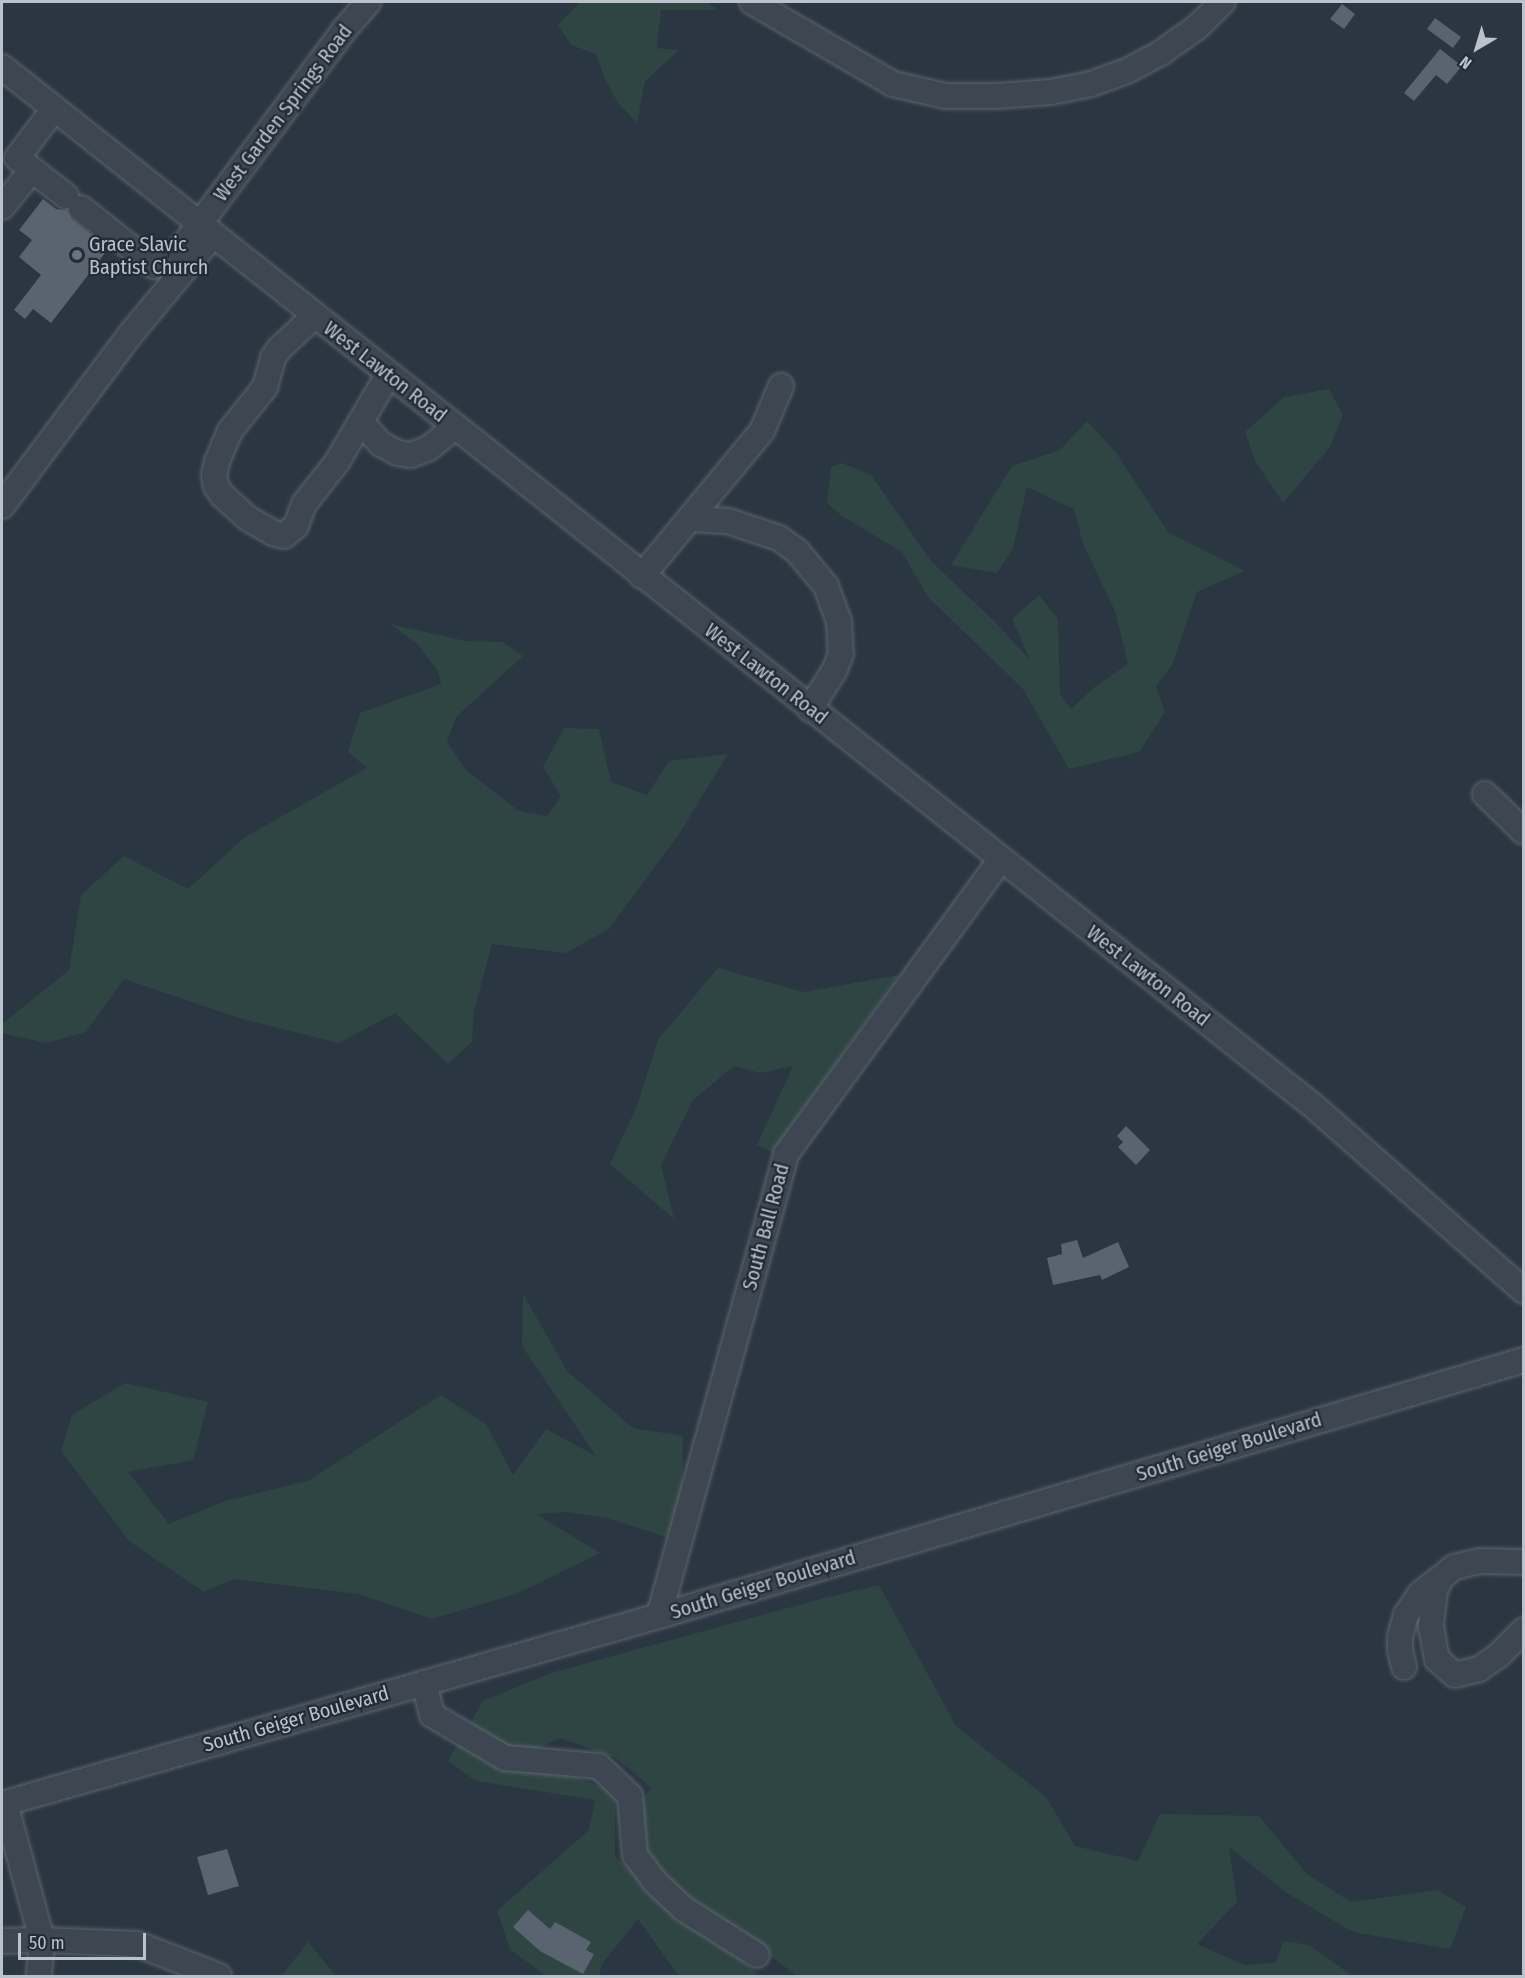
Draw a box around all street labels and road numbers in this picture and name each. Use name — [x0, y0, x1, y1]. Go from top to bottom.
street label: West Garden Springs Road — [209, 20, 357, 206]
street label: West Lawton Road — [319, 317, 451, 427]
street label: West Lawton Road — [700, 619, 832, 729]
street label: West Lawton Road — [1082, 921, 1214, 1031]
street label: South Ball Road — [738, 1161, 794, 1293]
street label: South Geiger Boulevard — [1134, 1407, 1324, 1487]
street label: South Geiger Boulevard — [668, 1545, 858, 1625]
street label: South Geiger Boulevard — [200, 1681, 392, 1757]

